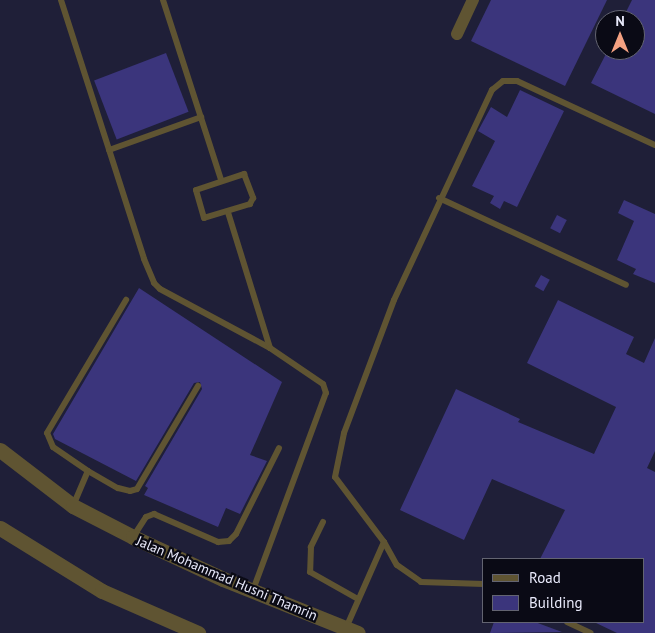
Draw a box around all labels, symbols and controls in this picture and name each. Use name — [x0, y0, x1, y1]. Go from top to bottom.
north arrow — [595, 10, 645, 60]
text: N — [615, 12, 625, 30]
street label: Jalan Mohammad Husni Thamrin — [134, 532, 320, 624]
legend — [482, 558, 645, 623]
text: Road — [529, 568, 561, 587]
text: Building — [529, 593, 583, 612]

